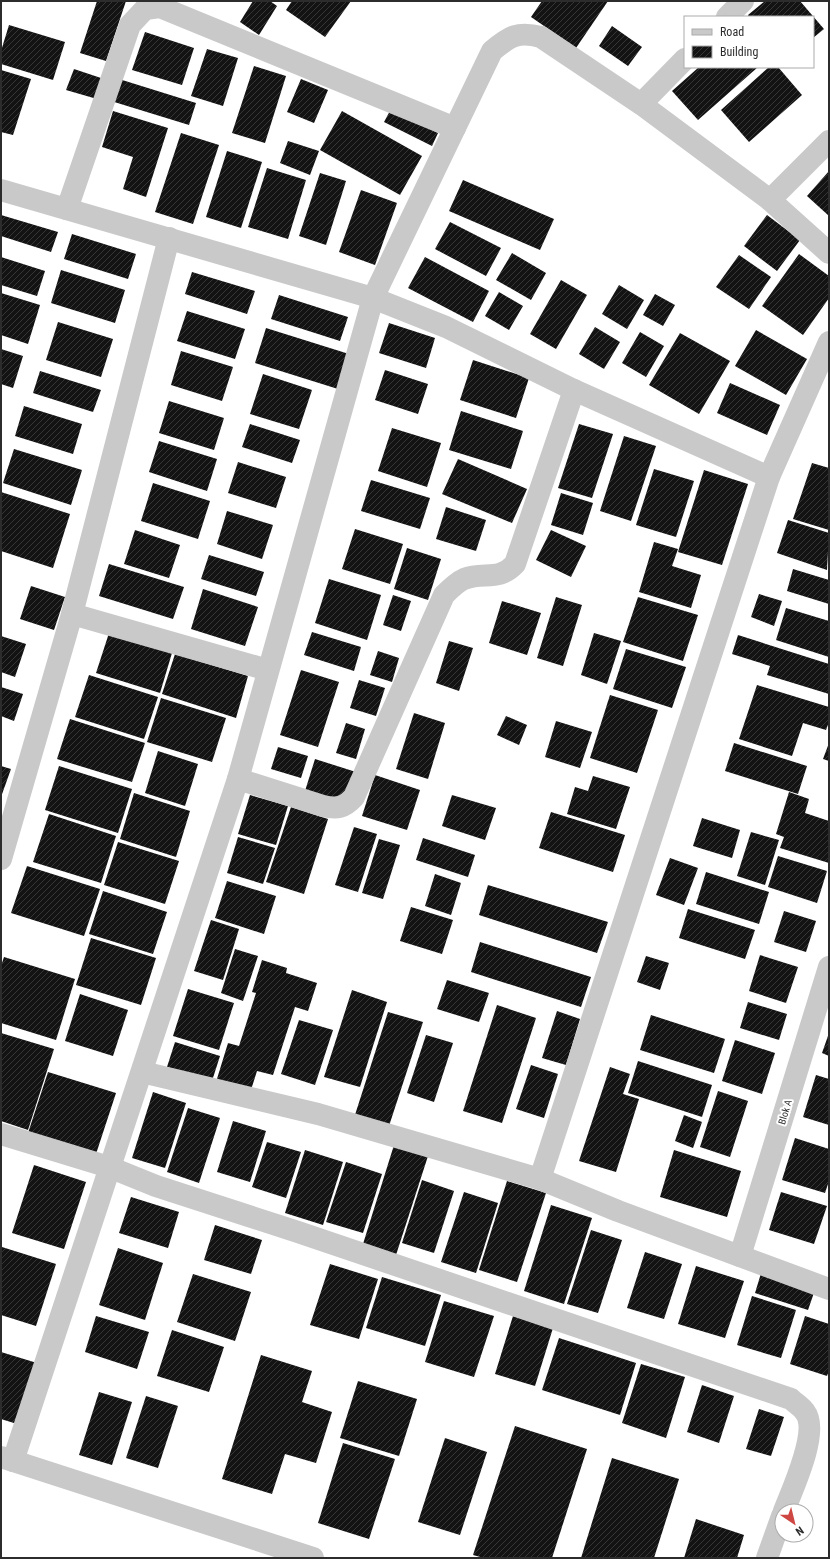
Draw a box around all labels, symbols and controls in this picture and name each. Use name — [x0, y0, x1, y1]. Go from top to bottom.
legend — [684, 16, 814, 68]
text: Road — [720, 25, 744, 39]
text: Building — [720, 45, 758, 59]
street label: Blok A — [776, 1098, 794, 1126]
north arrow — [774, 1503, 814, 1543]
text: N — [793, 1524, 806, 1538]

